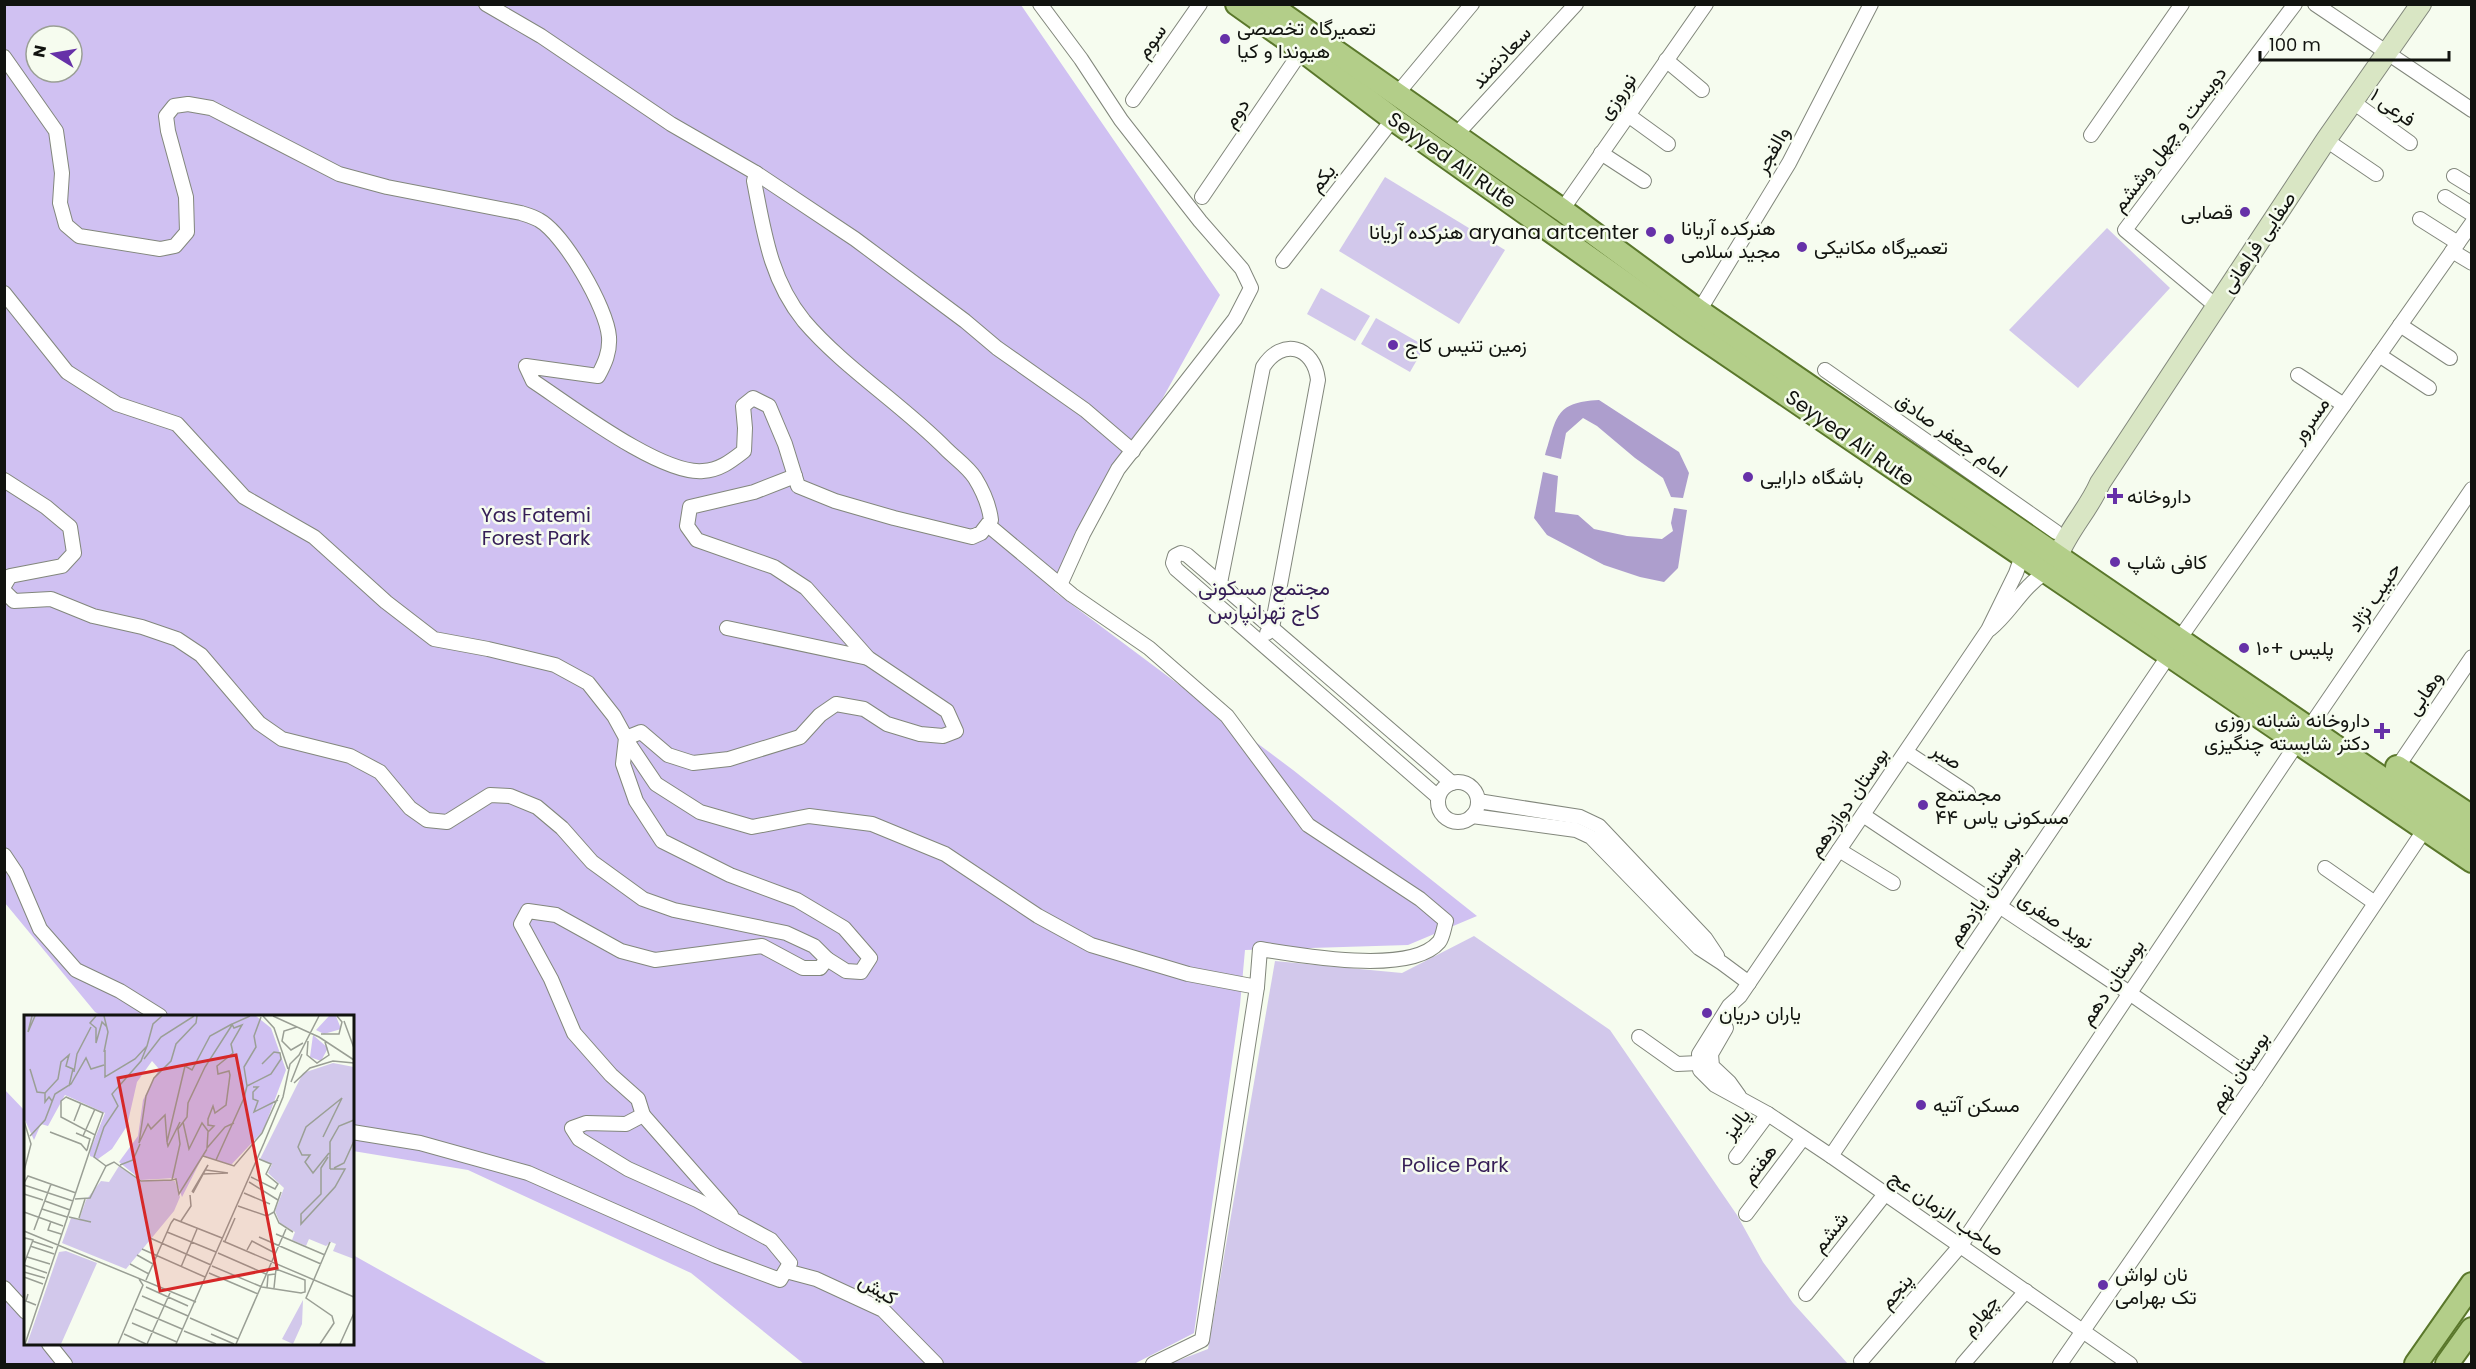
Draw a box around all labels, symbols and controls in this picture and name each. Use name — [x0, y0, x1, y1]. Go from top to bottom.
place label: تعمیرگاه تخصصی هیوندا و کیا — [1237, 14, 1376, 65]
street label: سوم — [1129, 18, 1173, 64]
street label: سعادتمند — [1465, 19, 1537, 95]
north arrow — [24, 24, 84, 84]
scale bar — [2260, 24, 2449, 62]
marker: تعمیرگاه تخصصی هیوندا و کیا — [1218, 32, 1232, 46]
text: 100 m — [2269, 32, 2321, 57]
text: N — [27, 43, 52, 59]
street label: دویست و چهل وششم — [2105, 60, 2233, 218]
street label: نوروزی — [1591, 67, 1643, 125]
street label: فرعی ۱ — [2365, 81, 2421, 133]
street label: دوم — [1216, 93, 1256, 133]
street label: Seyyed Ali Rute — [1382, 105, 1522, 215]
street label: والفجر — [1747, 121, 1797, 180]
street label: یکم — [1302, 158, 1342, 198]
street label: صفایی فراهانی — [2214, 186, 2302, 298]
place label: قصابی — [2181, 198, 2233, 226]
marker: قصابی — [2238, 205, 2252, 219]
place label: هنرکده آریانا مجید سلامی — [1681, 214, 1780, 265]
place label: هنرکده آریانا aryana artcenter — [1369, 218, 1639, 246]
marker: هنرکده آریانا aryana artcenter — [1644, 225, 1658, 239]
marker: هنرکده آریانا مجید سلامی — [1662, 232, 1676, 246]
place label: تعمیرگاه مکانیکی — [1814, 233, 1948, 261]
marker: تعمیرگاه مکانیکی — [1795, 240, 1809, 254]
place label: زمین تنیس کاج — [1405, 331, 1527, 359]
marker: زمین تنیس کاج — [1386, 338, 1400, 352]
street label: Seyyed Ali Rute — [1780, 383, 1920, 493]
street label: امام جعفر صادق — [1890, 386, 2014, 484]
street label: مسرور — [2283, 391, 2336, 450]
place label: باشگاه دارایی — [1760, 463, 1863, 491]
marker: باشگاه دارایی — [1741, 470, 1755, 484]
place label: داروخانه — [2127, 482, 2191, 510]
marker: داروخانه — [2108, 489, 2122, 503]
park label: Yas Fatemi Forest Park — [481, 501, 591, 552]
place label: کافی شاپ — [2127, 548, 2207, 576]
marker: کافی شاپ — [2108, 555, 2122, 569]
street label: حبیب نژاد — [2340, 557, 2408, 637]
district label: مجتمع مسکونی کاج تهرانپارس — [1198, 573, 1330, 626]
place label: پلیس +۱۰ — [2256, 634, 2334, 662]
marker: پلیس +۱۰ — [2237, 641, 2251, 655]
street label: وهابی — [2399, 665, 2449, 721]
place label: داروخانه شبانه روزی دکتر شایسته چنگیزی — [2204, 706, 2370, 757]
marker: داروخانه شبانه روزی دکتر شایسته چنگیزی — [2375, 724, 2389, 738]
street label: صبر — [1925, 735, 1968, 776]
street label: بوستان دوازدهم — [1801, 742, 1895, 862]
place label: مجمتمع مسکونی یاس ۴۴ — [1935, 780, 2069, 831]
marker: مجمتمع مسکونی یاس ۴۴ — [1916, 798, 1930, 812]
street label: بوستان یازدهم — [1940, 839, 2028, 951]
street label: نوید صفری — [2013, 885, 2099, 955]
street label: بوستان دهم — [2073, 933, 2151, 1031]
place label: یاران دریان — [1719, 999, 1801, 1027]
marker: یاران دریان — [1700, 1006, 1714, 1020]
inset map — [24, 1015, 354, 1345]
street label: بوستان نهم — [2202, 1026, 2276, 1116]
place label: مسکن آتیه — [1933, 1091, 2020, 1119]
marker: مسکن آتیه — [1914, 1098, 1928, 1112]
street label: پالیز — [1714, 1102, 1757, 1146]
street label: هفتم — [1735, 1138, 1783, 1190]
park label: Police Park — [1402, 1151, 1509, 1179]
street label: صاحب الزمان عج — [1884, 1163, 2010, 1263]
street label: ششم — [1805, 1206, 1855, 1258]
place label: نان‌ لواش‌ تک‌ بهرامی — [2115, 1260, 2197, 1311]
street label: کیش — [853, 1266, 903, 1312]
street label: پنجم — [1873, 1267, 1919, 1315]
marker: نان‌ لواش‌ تک‌ بهرامی — [2096, 1278, 2110, 1292]
street label: چهارم — [1955, 1288, 2005, 1342]

